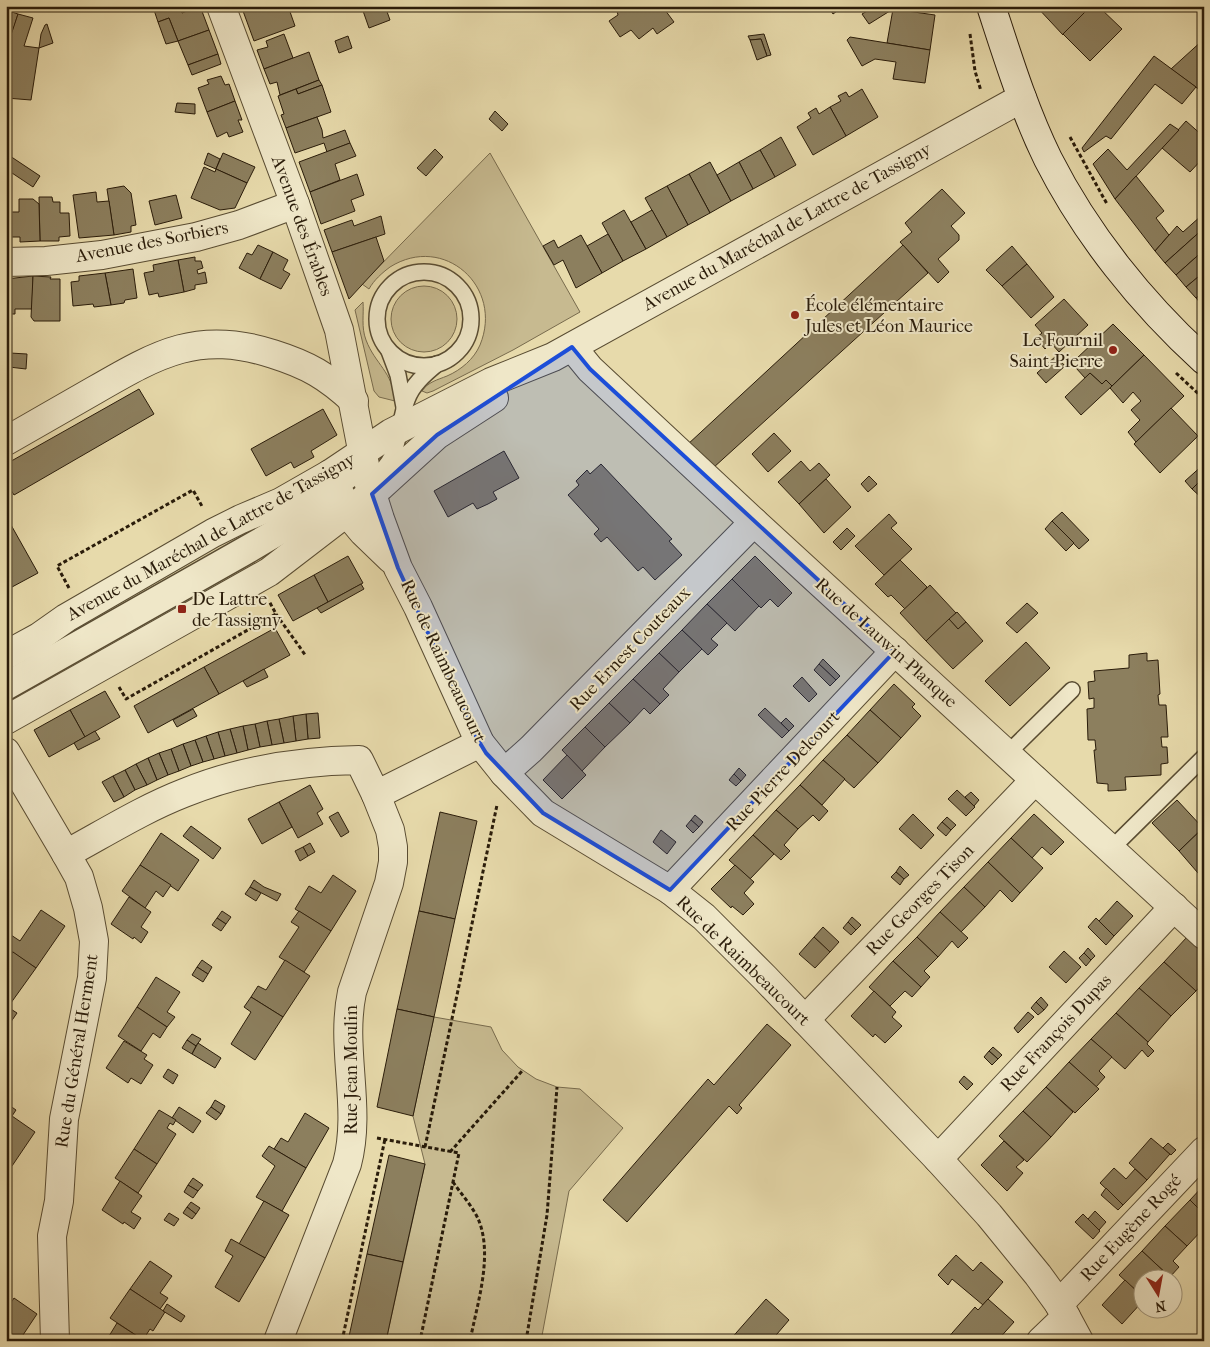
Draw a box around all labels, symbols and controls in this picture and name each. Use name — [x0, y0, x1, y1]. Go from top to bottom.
street label: Avenue du Maréchal de Lattre de Tassigny — [638, 138, 936, 316]
street label: Avenue des Érables — [267, 152, 338, 299]
street label: Avenue des Sorbiers — [73, 217, 230, 267]
place label: École élémentaire Jules et Léon Maurice — [803, 294, 973, 337]
marker: École élémentaire Jules et Léon Maurice — [789, 309, 801, 321]
place label: Le Fournil Saint-Pierre — [1010, 330, 1103, 372]
marker: Le Fournil Saint-Pierre — [1107, 344, 1119, 356]
street label: Avenue du Maréchal de Lattre de Tassigny — [62, 448, 360, 626]
street label: Rue de Lauwin-Planque — [811, 574, 962, 712]
street label: Rue de Raimbeaucourt — [396, 576, 490, 747]
street label: Rue Ernest Couteaux — [565, 582, 695, 716]
place label: De Lattre de Tassigny — [192, 589, 283, 631]
marker: De Lattre de Tassigny — [176, 603, 188, 615]
street label: Rue Pierre Delcourt — [722, 706, 845, 836]
street label: Rue Georges Tison — [862, 840, 979, 960]
street label: Rue de Raimbeaucourt — [672, 892, 815, 1031]
street label: Rue du Général Herment — [51, 952, 103, 1150]
street label: Rue François Dupas — [996, 970, 1116, 1096]
street label: Rue Jean Moulin — [341, 1005, 362, 1135]
street label: Rue Eugène Rogé — [1076, 1170, 1186, 1286]
north arrow — [1132, 1270, 1182, 1320]
text: N — [1153, 1297, 1167, 1316]

